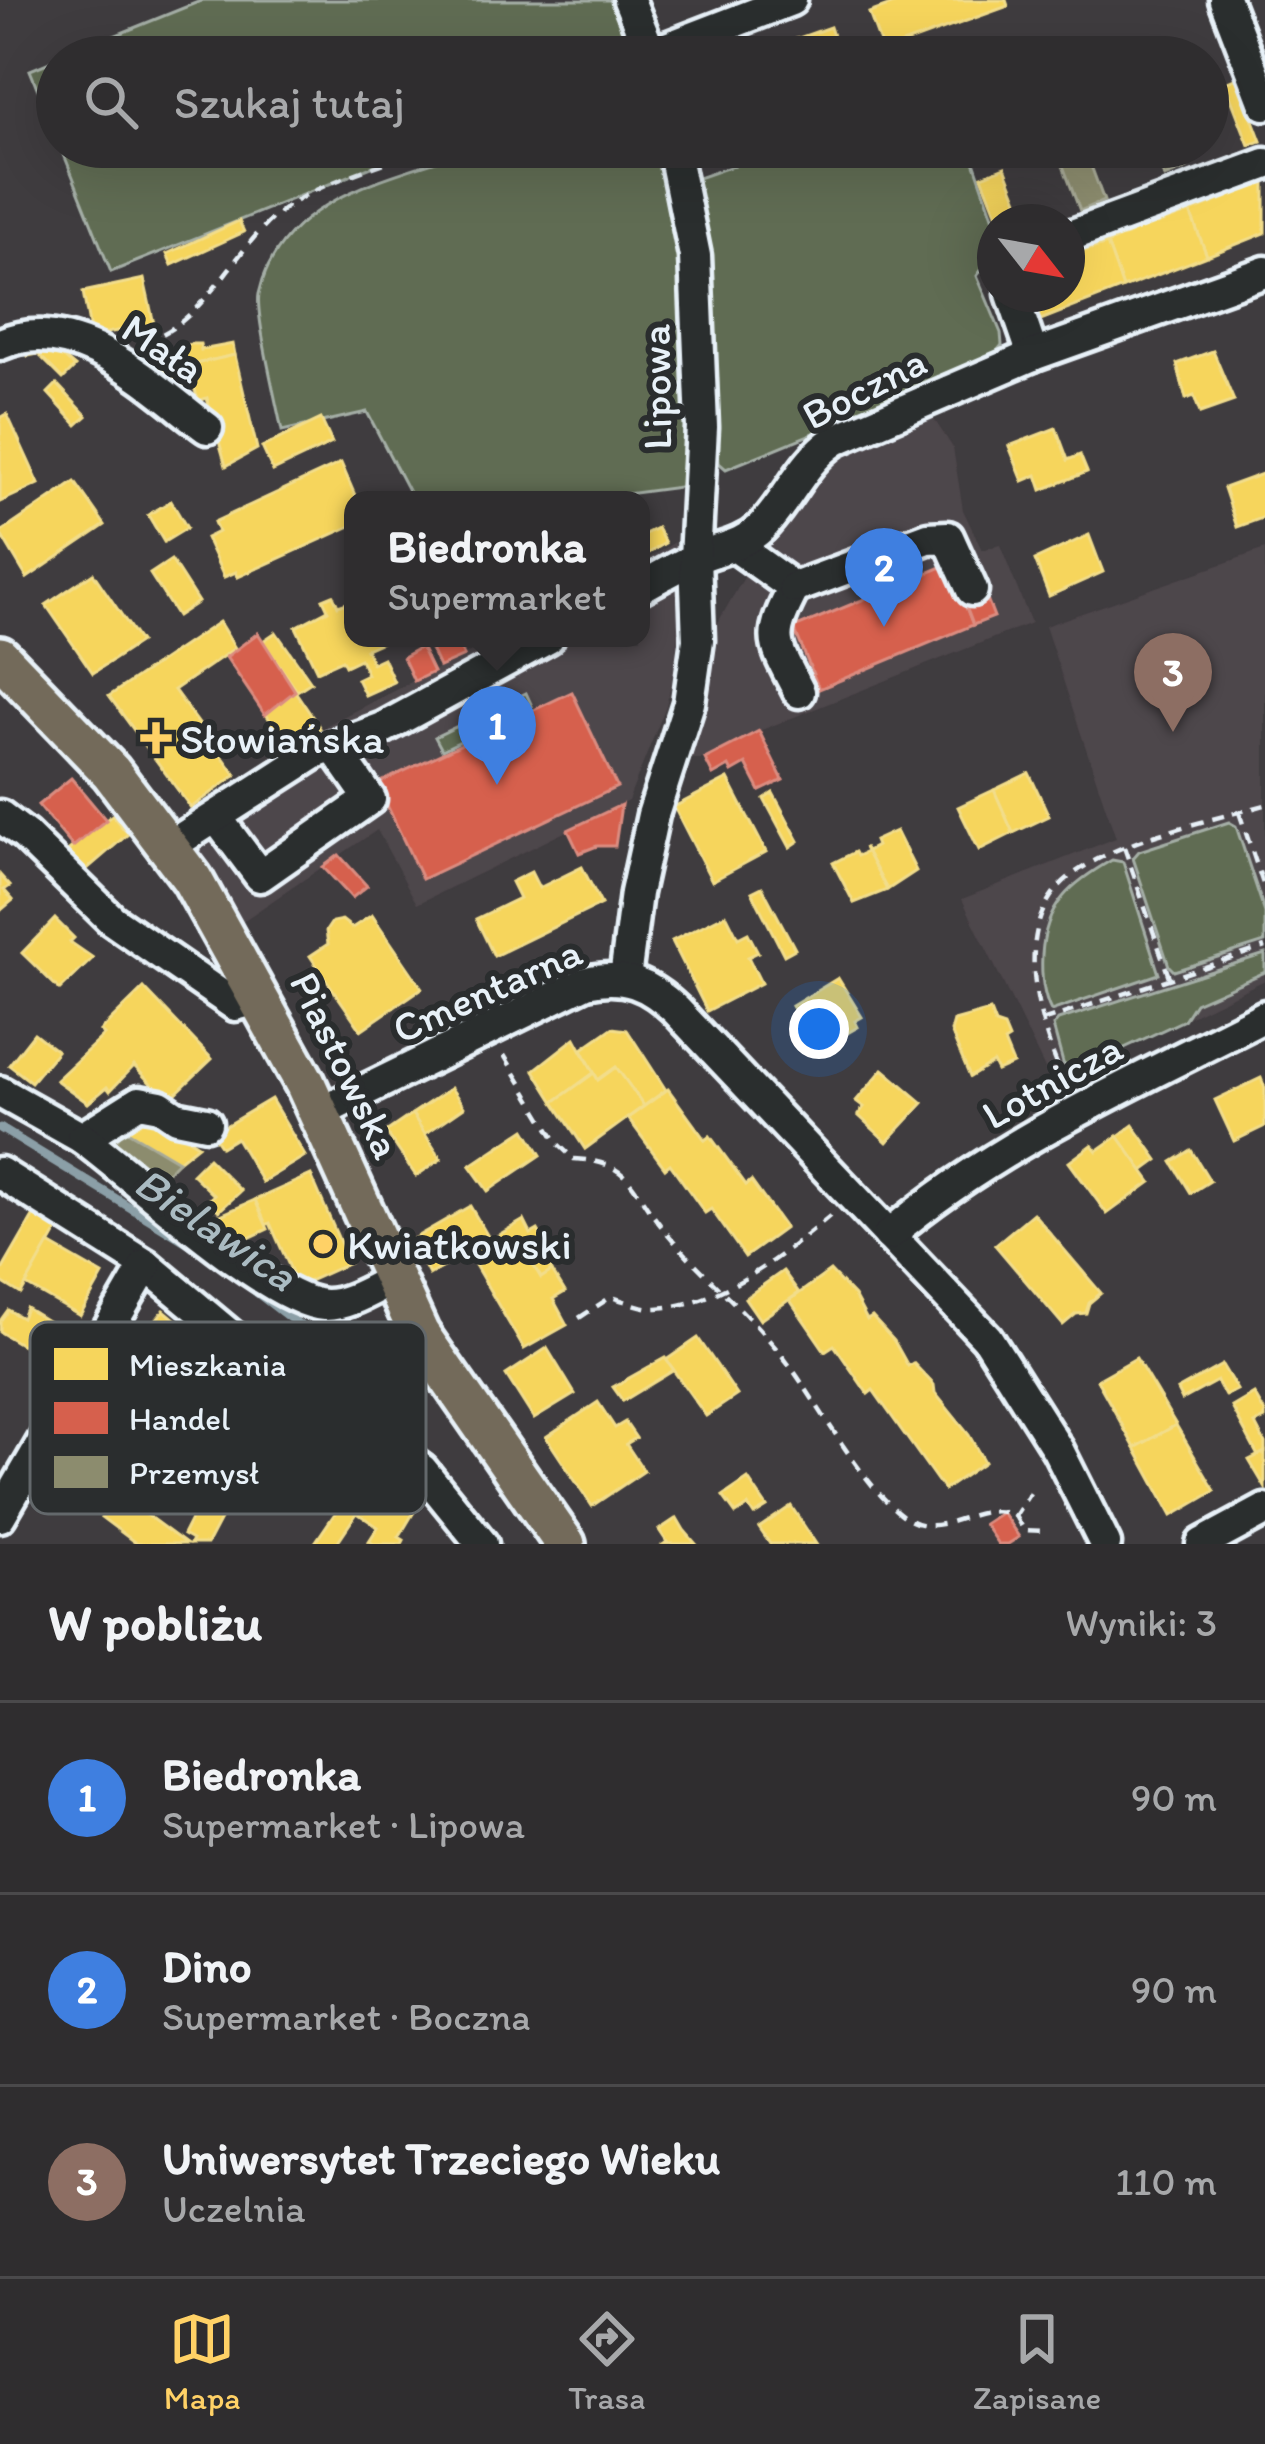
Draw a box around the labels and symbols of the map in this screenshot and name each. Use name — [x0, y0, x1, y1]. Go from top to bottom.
north arrow — [977, 204, 1085, 312]
street label: Mała — [112, 302, 214, 394]
street label: Lipowa — [629, 323, 683, 450]
street label: Boczna — [794, 335, 934, 441]
pin: 2 — [845, 528, 923, 627]
pin: 3 — [1134, 633, 1212, 732]
pin: 1 — [458, 686, 536, 785]
place label: Słowiańska — [180, 713, 384, 764]
marker: Słowiańska — [143, 725, 169, 751]
street label: Cmentarna — [385, 926, 590, 1054]
street label: Piastowska — [279, 963, 413, 1167]
your location — [789, 999, 849, 1059]
street label: Lotnicza — [973, 1022, 1131, 1140]
water label: Bielawica — [125, 1154, 308, 1302]
place label: Kwiatkowski — [347, 1219, 572, 1270]
marker: Kwiatkowski — [310, 1231, 336, 1257]
legend — [30, 1322, 426, 1514]
text: Mieszkania — [129, 1345, 286, 1384]
text: Handel — [129, 1399, 230, 1438]
text: Przemysł — [129, 1453, 259, 1492]

